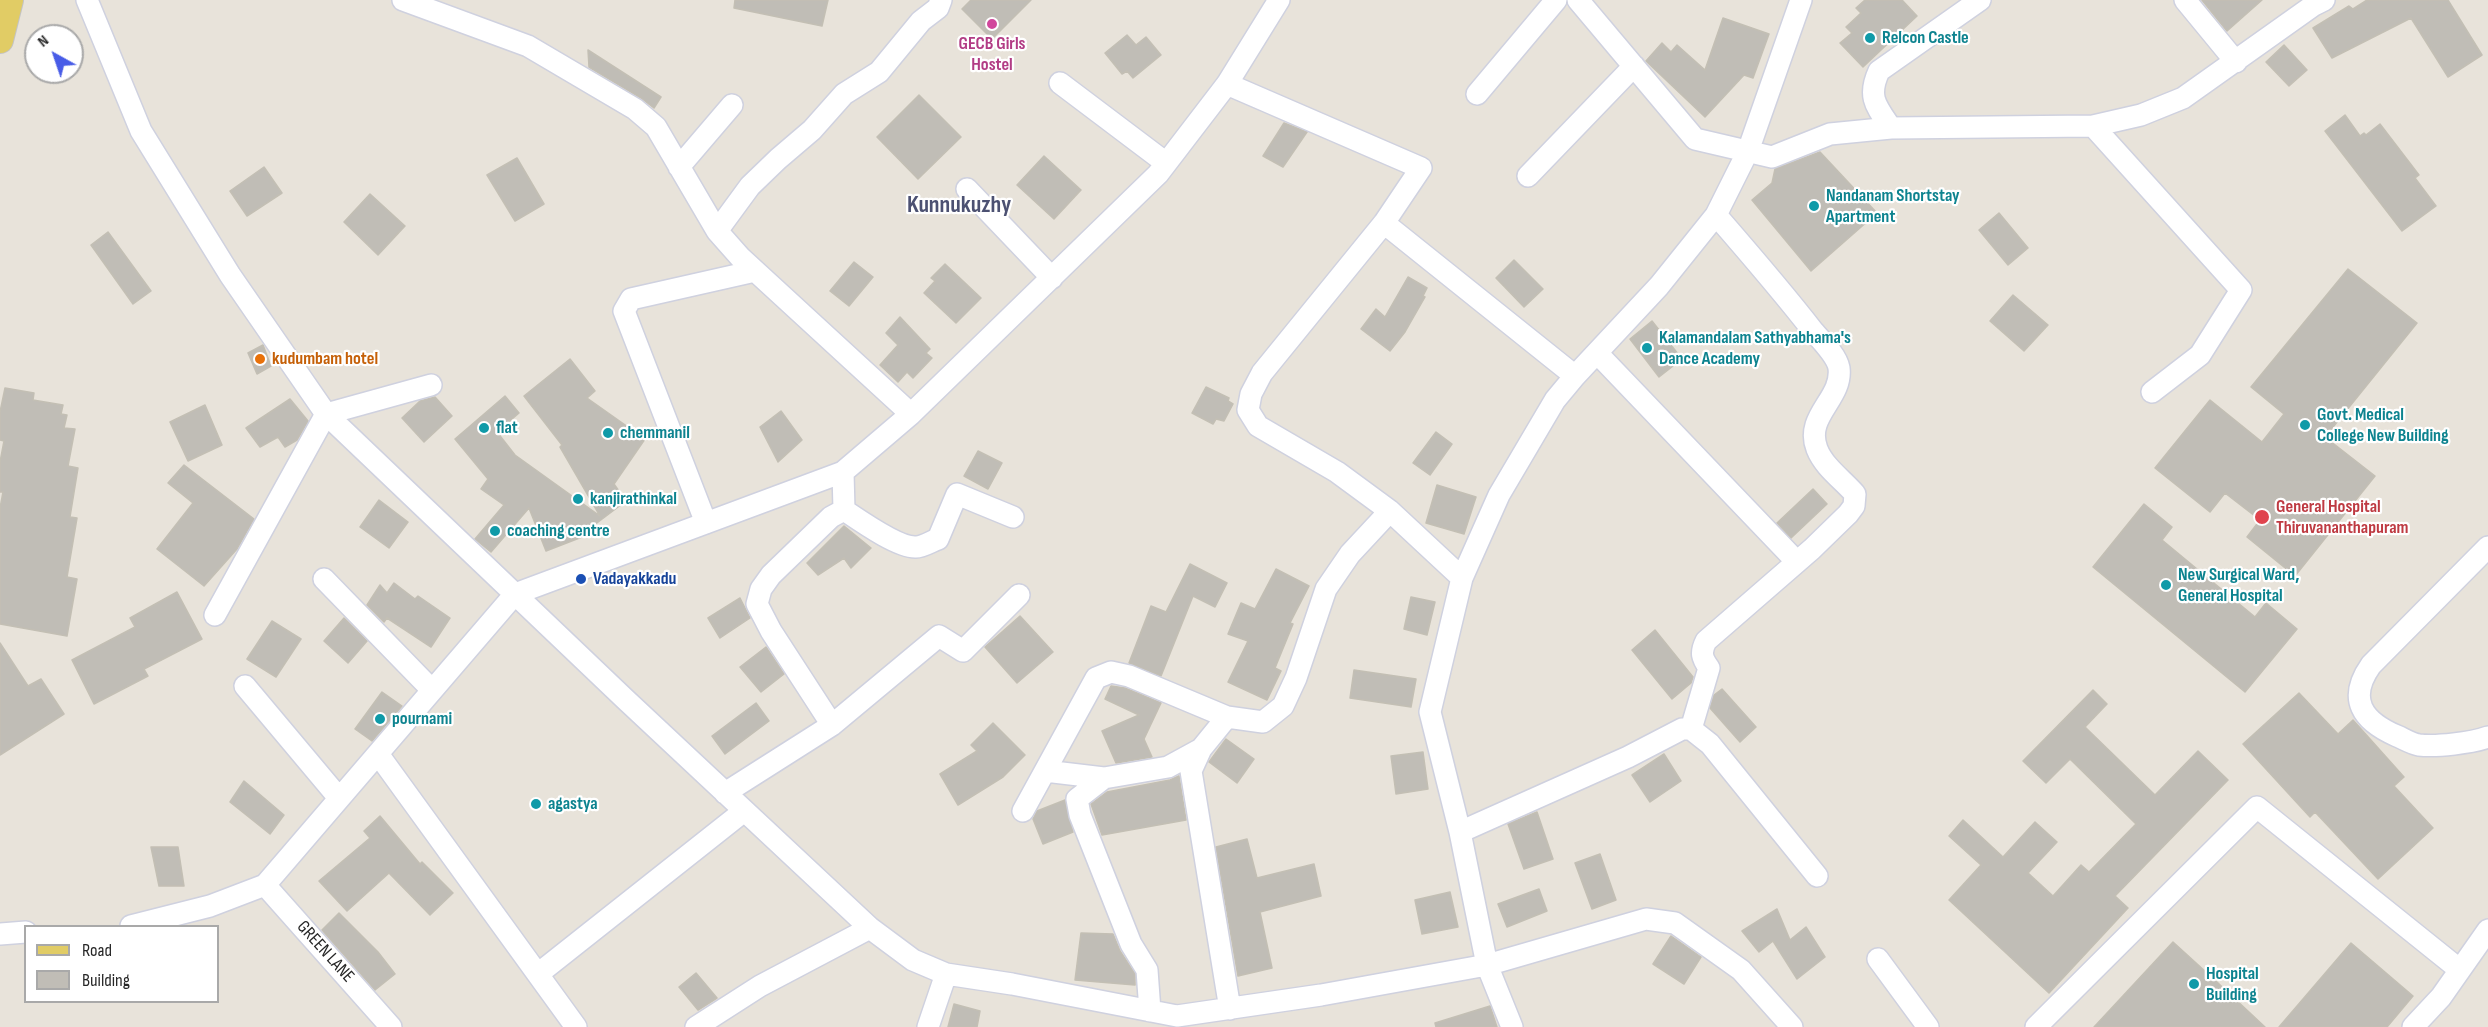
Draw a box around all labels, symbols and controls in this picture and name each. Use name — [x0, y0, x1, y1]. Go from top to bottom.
marker: GECB Girls Hostel — [985, 17, 999, 31]
north arrow — [24, 24, 84, 84]
place label: Relcon Castle — [1882, 27, 1969, 49]
text: N — [34, 31, 53, 51]
marker: Relcon Castle — [1863, 31, 1877, 45]
place label: GECB Girls Hostel — [959, 33, 1025, 76]
place label: Nandanam Shortstay Apartment — [1826, 185, 1960, 228]
district label: Kunnukuzhy — [907, 192, 1011, 220]
marker: Nandanam Shortstay Apartment — [1807, 199, 1821, 213]
place label: Kalamandalam Sathyabhama's Dance Academy — [1659, 327, 1851, 370]
marker: Kalamandalam Sathyabhama's Dance Academy — [1640, 341, 1654, 355]
place label: kudumbam hotel — [272, 348, 378, 370]
marker: kudumbam hotel — [253, 352, 267, 366]
place label: Govt. Medical College New Building — [2317, 404, 2449, 446]
place label: flat — [496, 417, 518, 439]
marker: Govt. Medical College New Building — [2298, 418, 2312, 432]
marker: flat — [477, 421, 491, 435]
place label: chemmanil — [620, 422, 690, 444]
marker: chemmanil — [601, 426, 615, 440]
place label: kanjirathinkal — [590, 488, 677, 510]
marker: kanjirathinkal — [571, 492, 585, 506]
place label: General Hospital Thiruvananthapuram — [2276, 496, 2409, 538]
marker: General Hospital Thiruvananthapuram — [2253, 508, 2271, 526]
place label: coaching centre — [507, 520, 610, 542]
marker: coaching centre — [488, 524, 502, 538]
place label: New Surgical Ward, General Hospital — [2178, 564, 2299, 606]
place label: Vadayakkadu — [593, 568, 676, 590]
marker: Vadayakkadu — [574, 572, 588, 586]
marker: New Surgical Ward, General Hospital — [2159, 578, 2173, 592]
place label: pournami — [392, 708, 452, 730]
marker: pournami — [373, 712, 387, 726]
place label: agastya — [548, 793, 598, 815]
marker: agastya — [529, 797, 543, 811]
street label: GREEN LANE — [292, 917, 358, 987]
legend — [24, 925, 219, 1003]
text: Road — [82, 940, 112, 961]
place label: Hospital Building — [2206, 963, 2259, 1006]
text: Building — [82, 970, 130, 991]
marker: Hospital Building — [2187, 977, 2201, 991]

